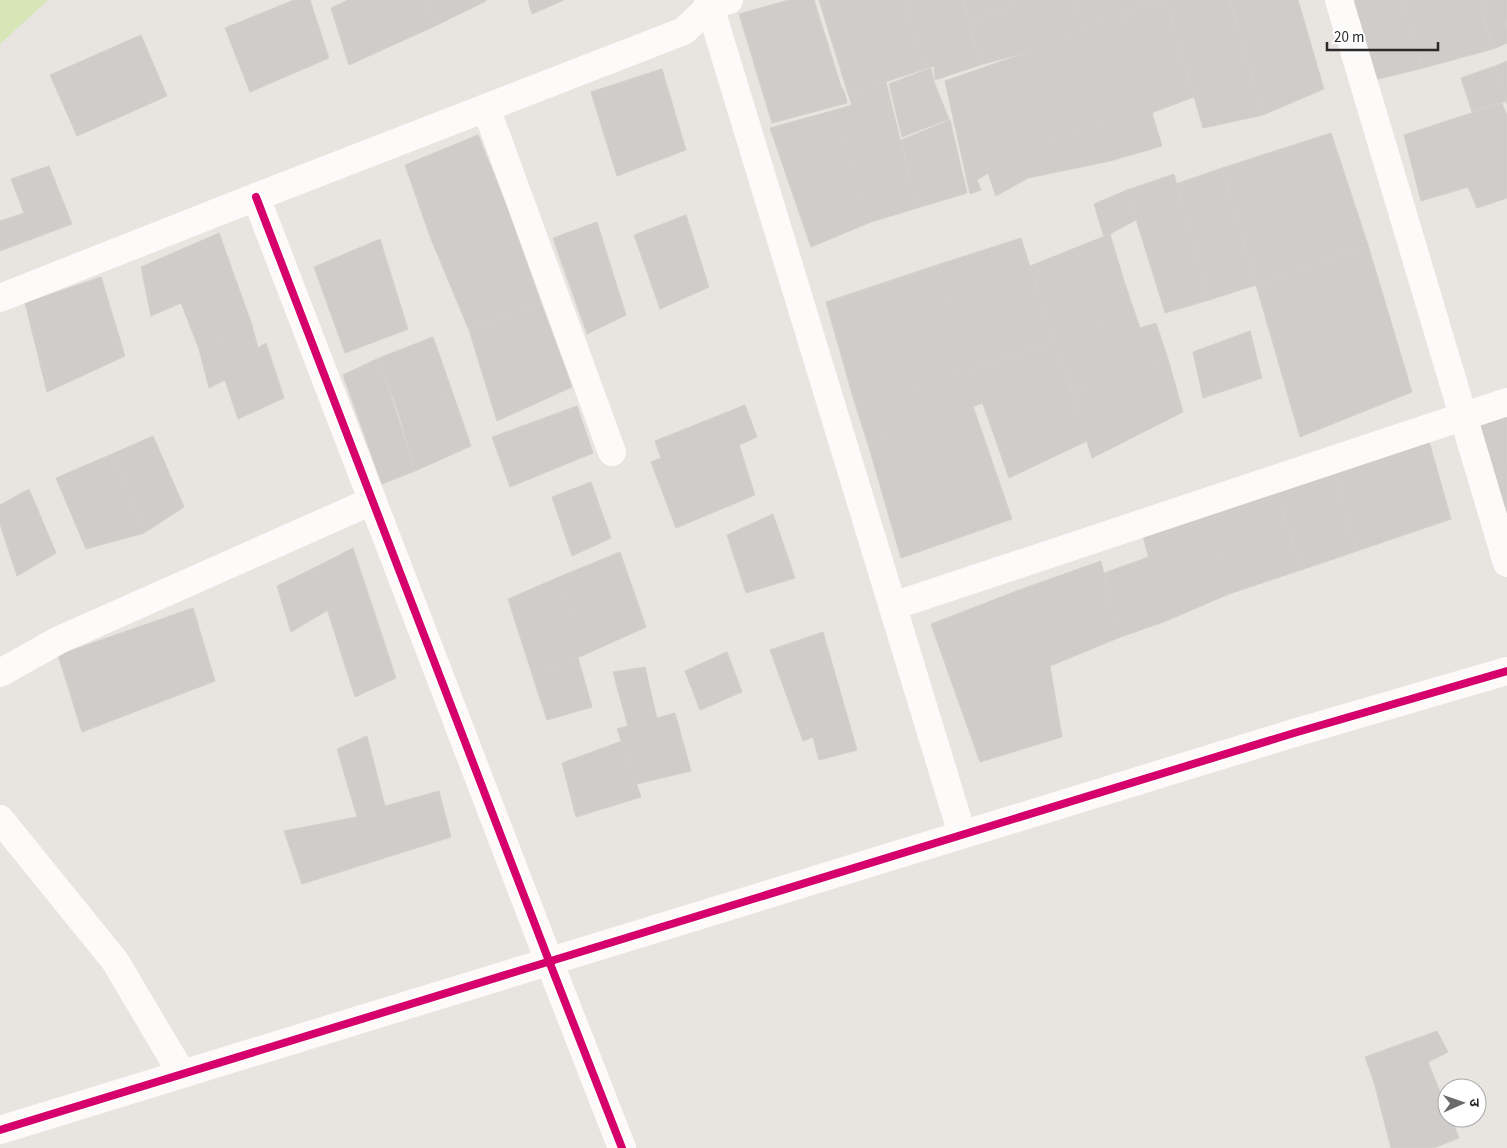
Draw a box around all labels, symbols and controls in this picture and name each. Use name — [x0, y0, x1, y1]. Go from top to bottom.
scale bar — [1327, 20, 1438, 52]
text: 20 m — [1334, 27, 1364, 48]
north arrow — [1437, 1078, 1487, 1128]
text: उ — [1464, 1098, 1484, 1108]

